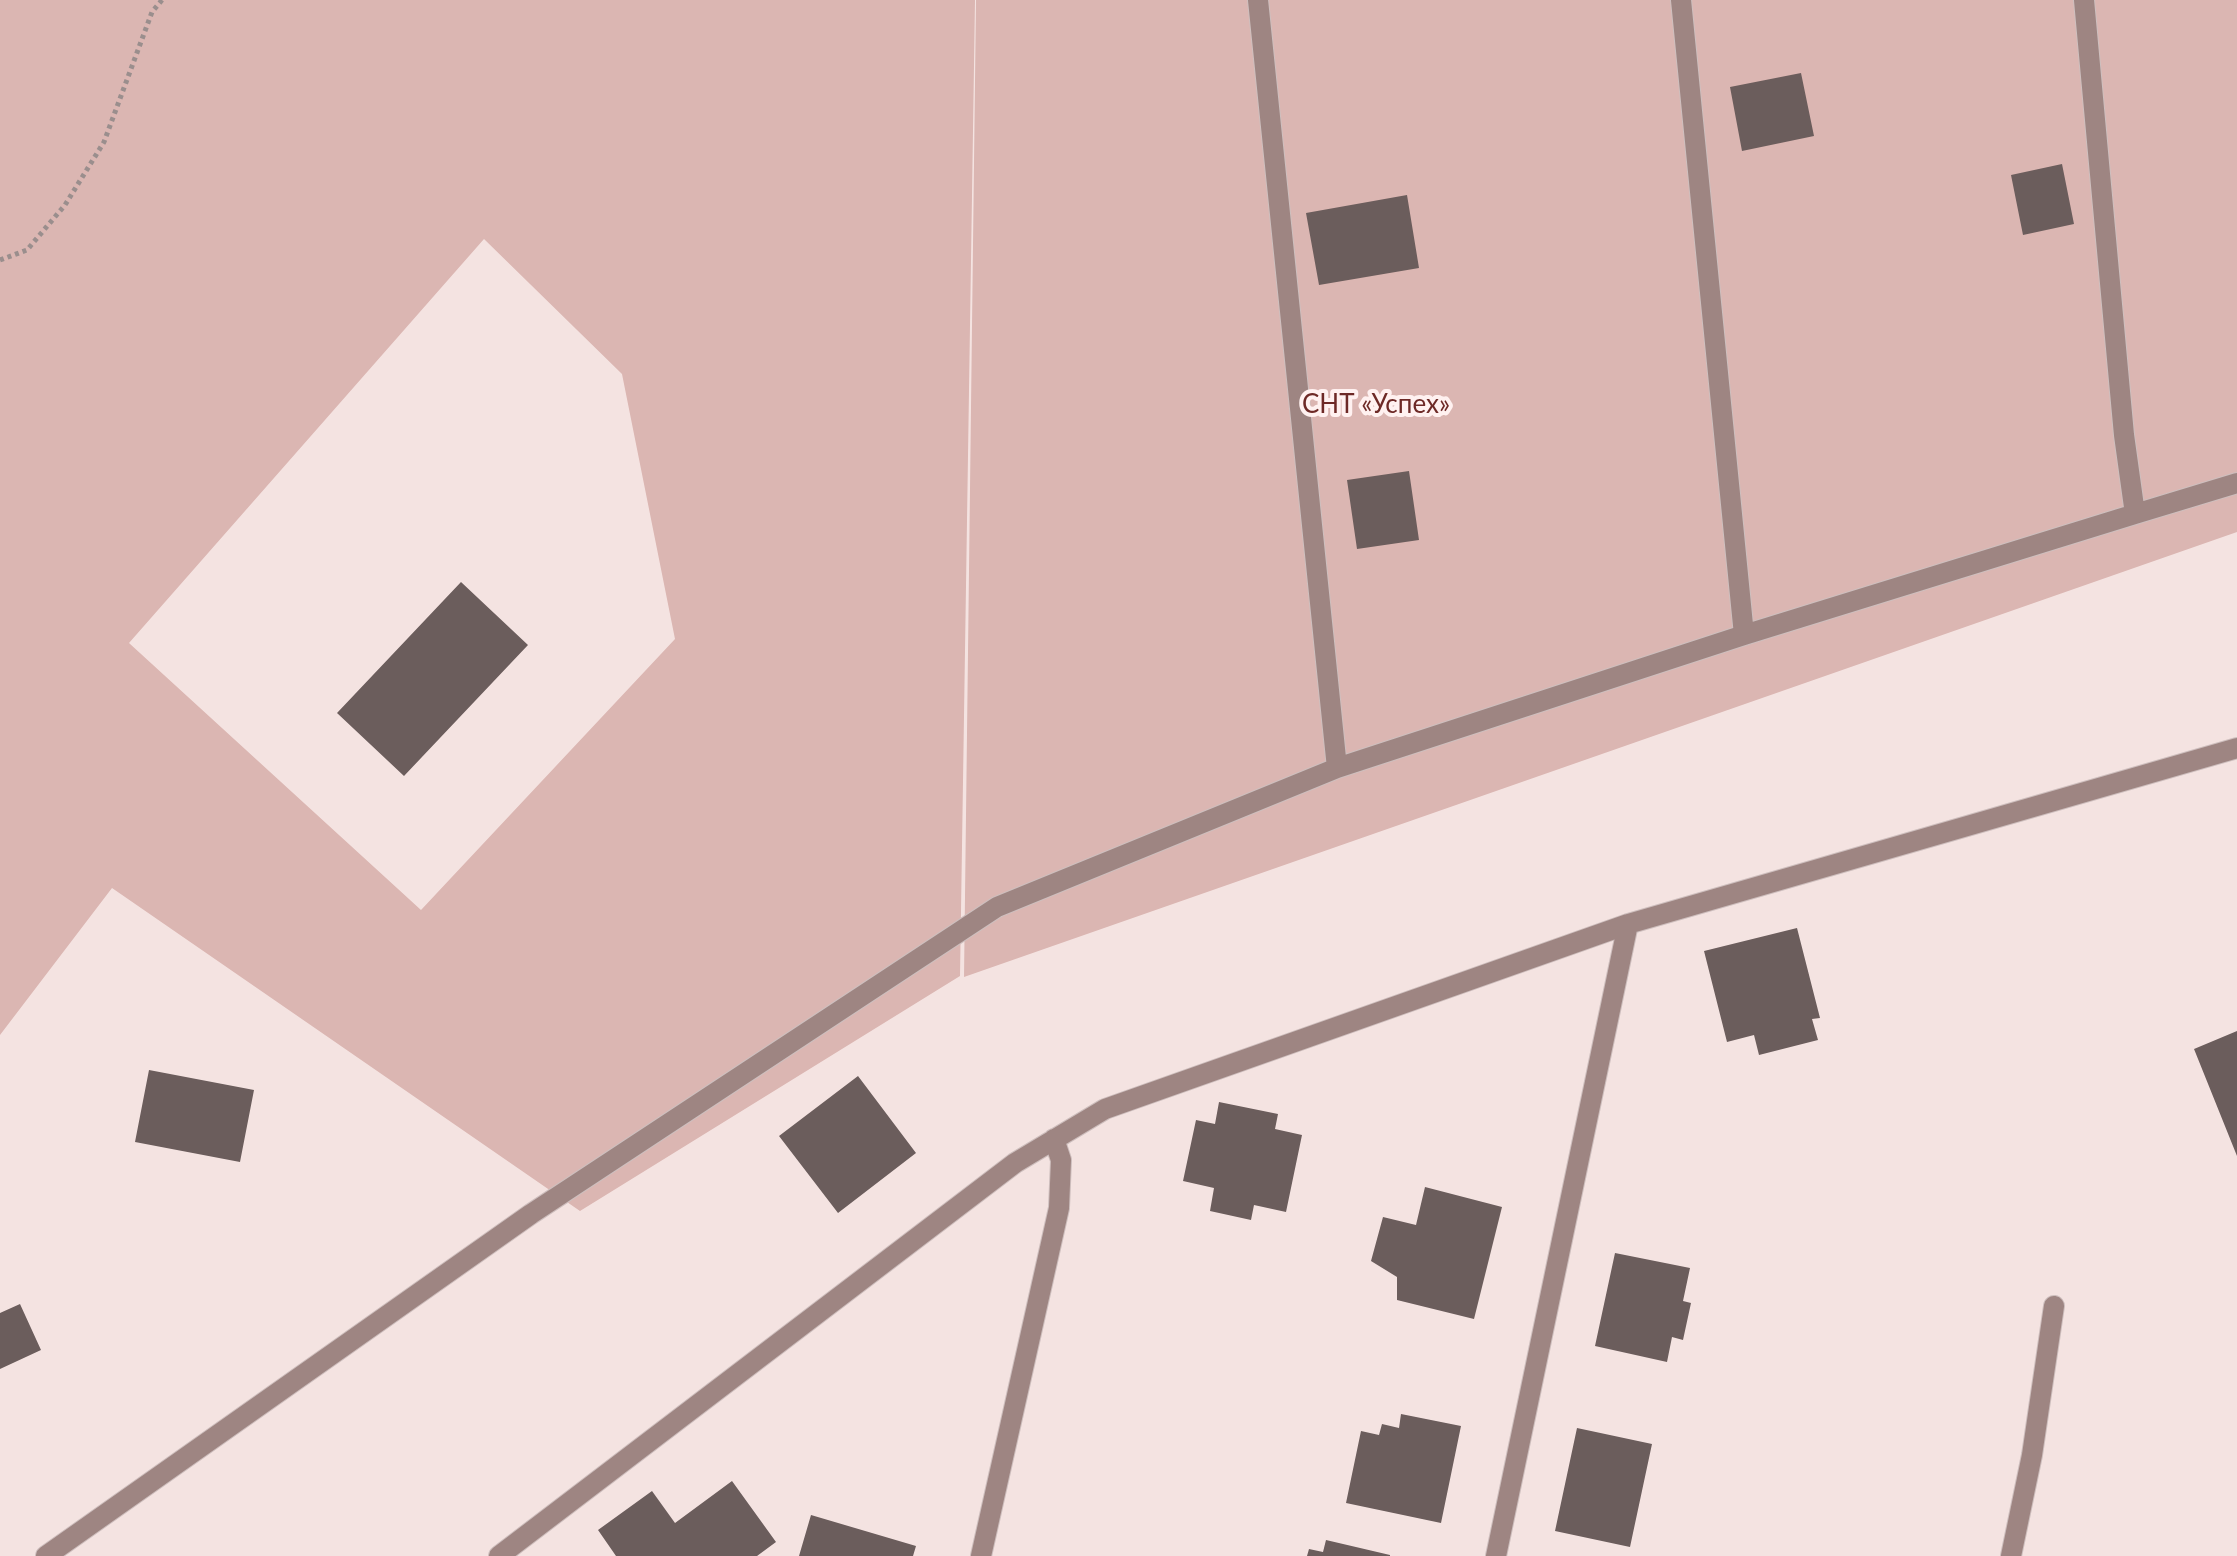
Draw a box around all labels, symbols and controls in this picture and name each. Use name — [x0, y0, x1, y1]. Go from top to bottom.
park label: СНТ «Успех» — [1302, 389, 1450, 421]

